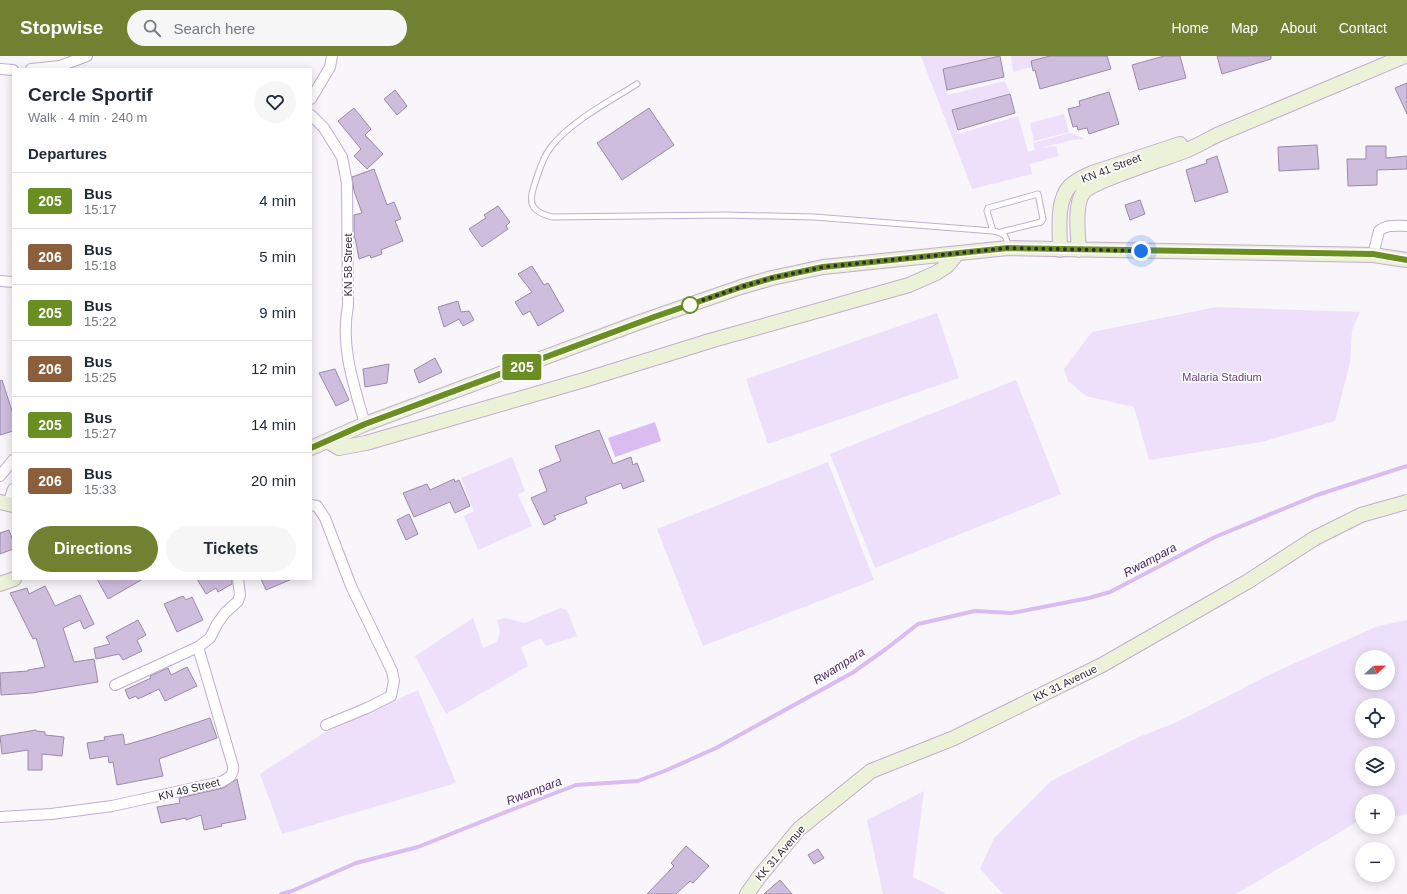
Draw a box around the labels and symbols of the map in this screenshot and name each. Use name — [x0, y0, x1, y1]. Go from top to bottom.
street label: KN 41 Street — [1079, 151, 1143, 185]
street label: KN 58 Street — [342, 234, 354, 296]
your location — [1131, 241, 1151, 261]
unlabelled marker — [681, 296, 699, 314]
line badge: 205 — [499, 354, 545, 380]
park label: Malaria Stadium — [1182, 371, 1262, 383]
water label: Rwampara — [1121, 540, 1179, 580]
water label: Rwampara — [811, 645, 868, 687]
north arrow — [1355, 650, 1395, 690]
street label: KK 31 Avenue — [1031, 662, 1099, 704]
water label: Rwampara — [504, 774, 564, 808]
street label: KN 49 Street — [157, 776, 221, 802]
street label: KK 31 Avenue — [753, 823, 807, 883]

